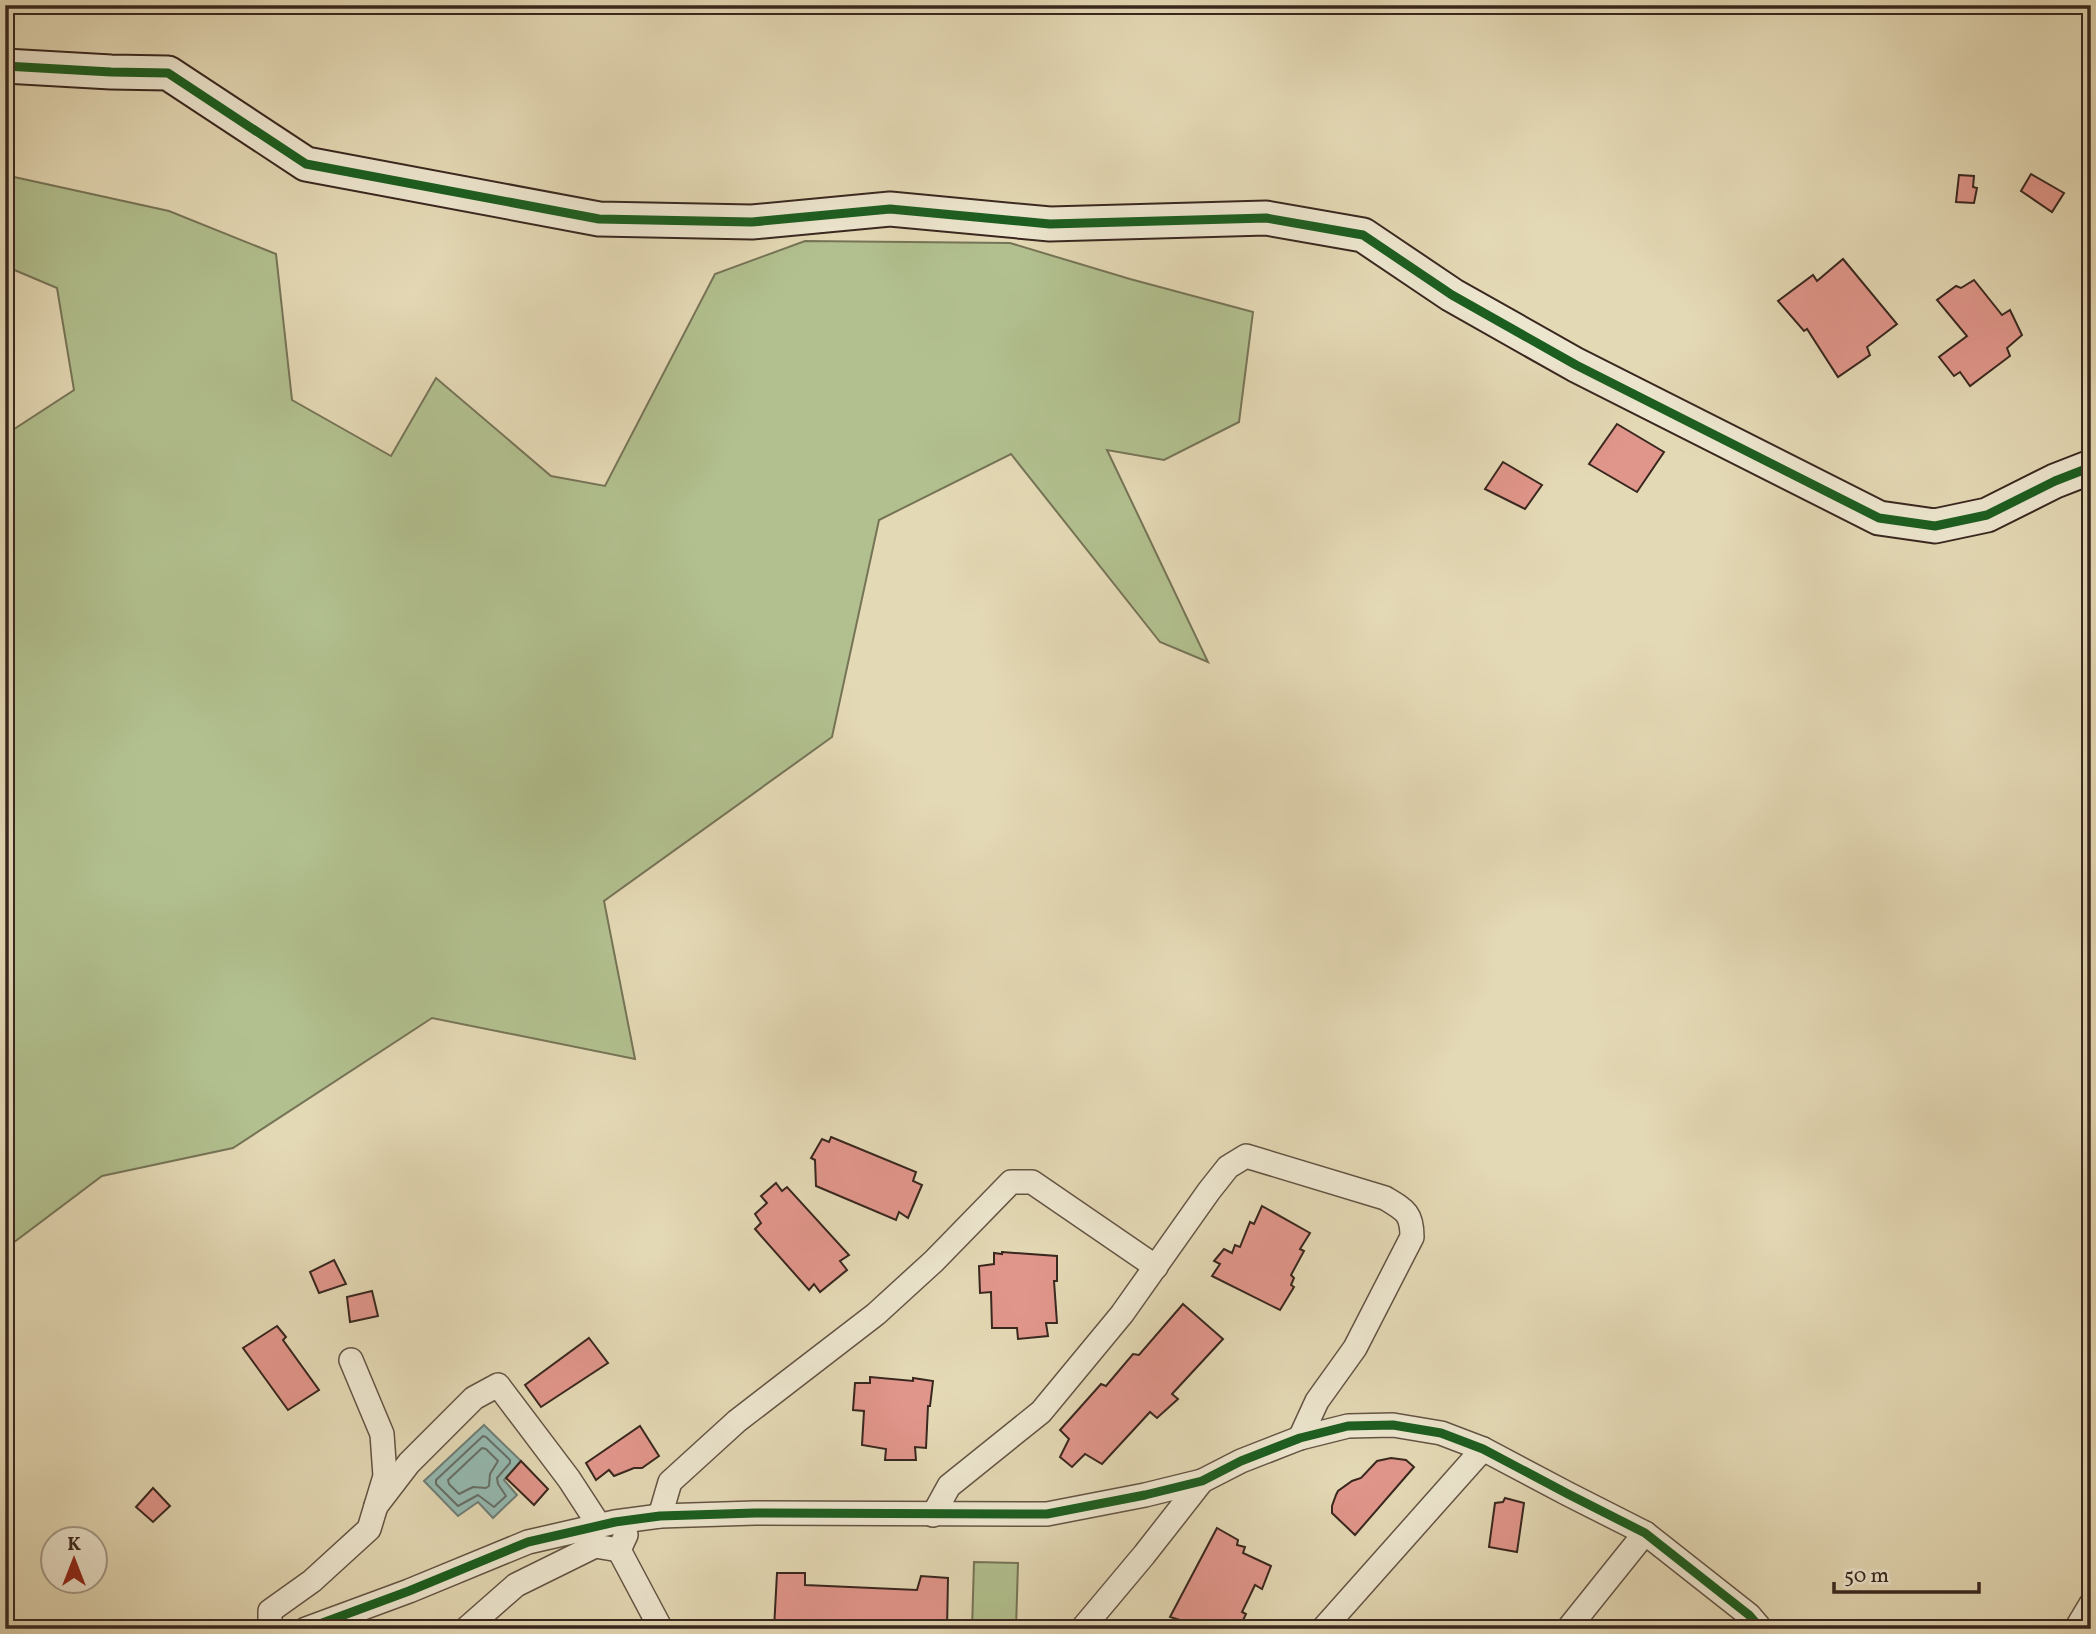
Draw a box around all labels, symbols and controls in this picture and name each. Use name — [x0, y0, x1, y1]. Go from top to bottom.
north arrow — [38, 1526, 108, 1596]
text: K — [67, 1532, 81, 1558]
scale bar — [1834, 1550, 1979, 1594]
text: 50 m — [1844, 1562, 1889, 1591]

